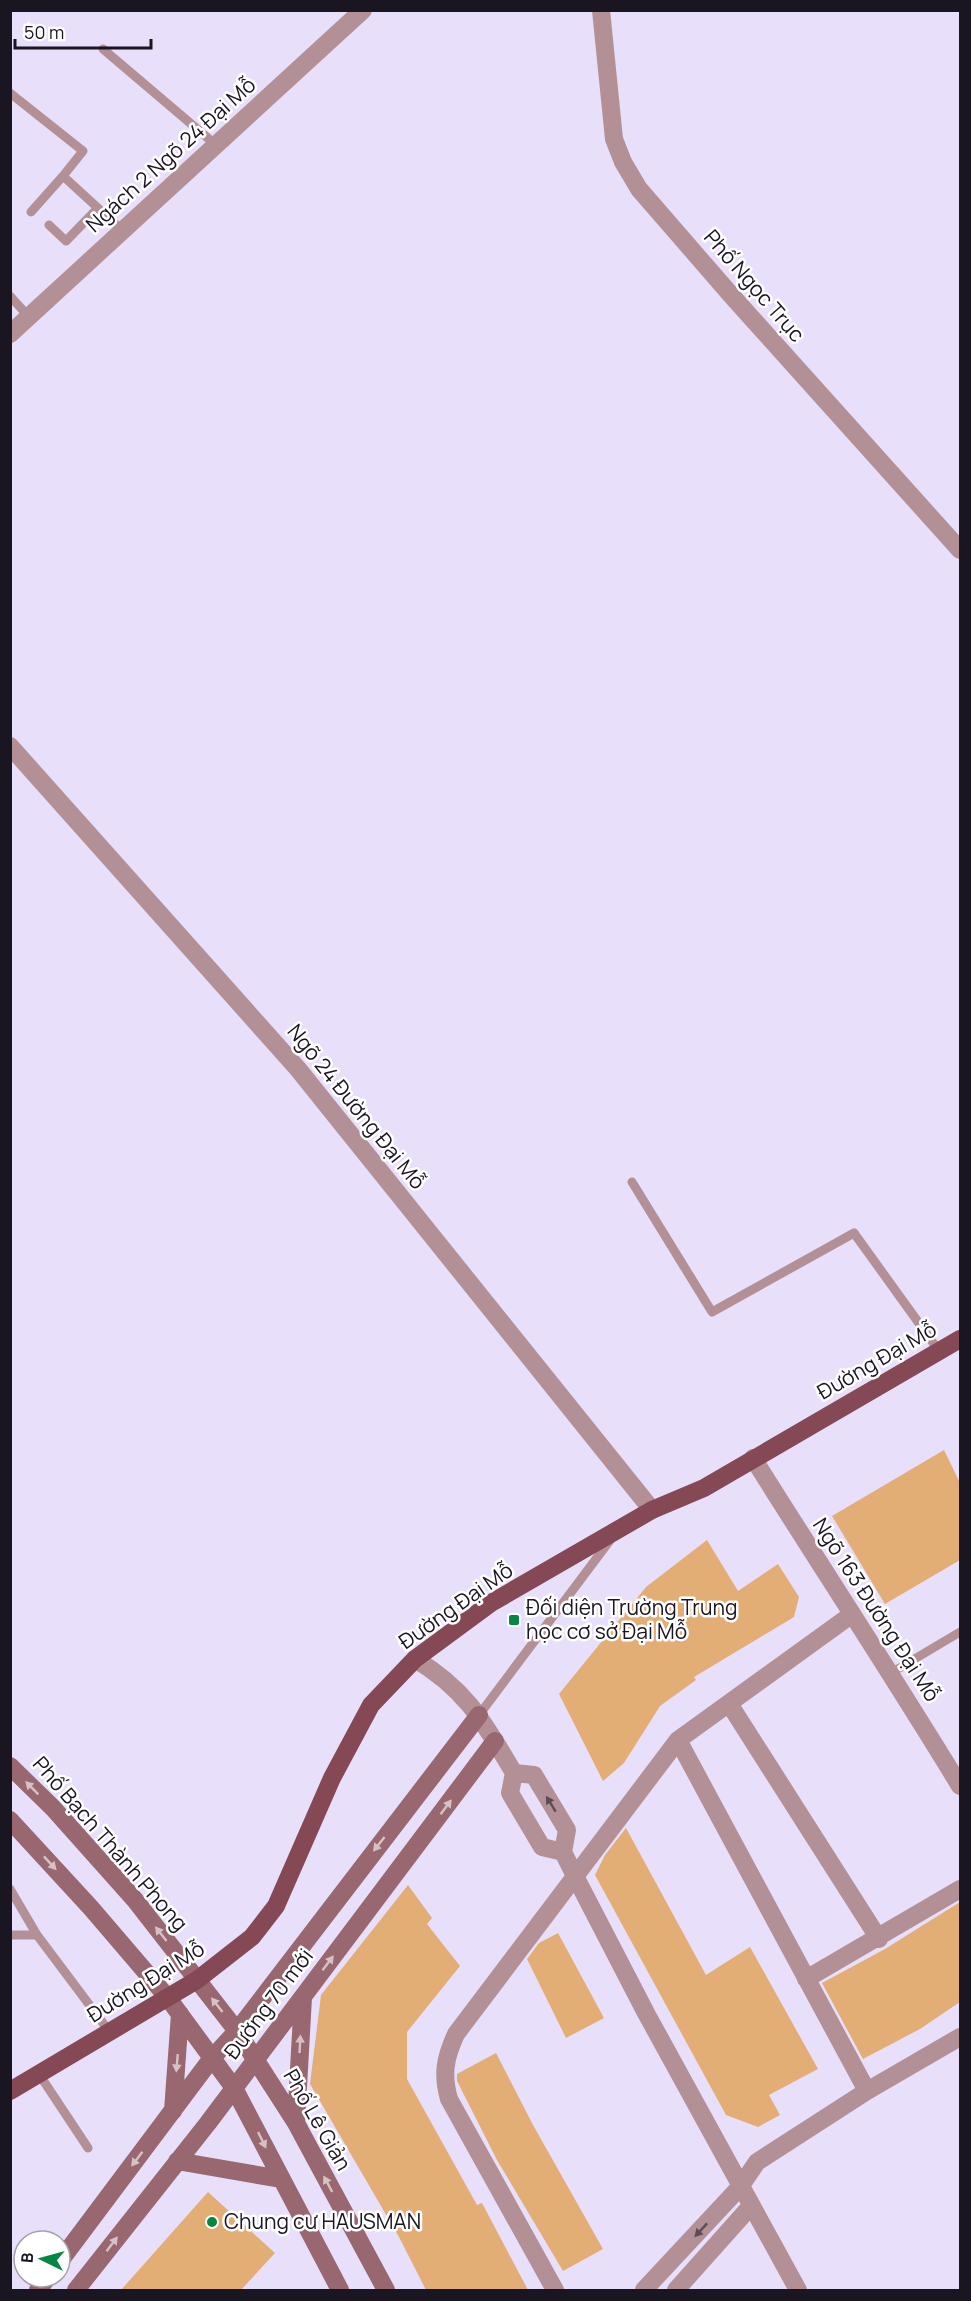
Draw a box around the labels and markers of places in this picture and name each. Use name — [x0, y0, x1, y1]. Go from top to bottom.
place label: Đối diện Trường Trung học cơ sở Đại Mỗ — [526, 1593, 737, 1645]
marker: Đối diện Trường Trung học cơ sở Đại Mỗ — [507, 1613, 521, 1627]
place label: Chung cư HAUSMAN — [224, 2207, 421, 2235]
marker: Chung cư HAUSMAN — [205, 2215, 219, 2229]

